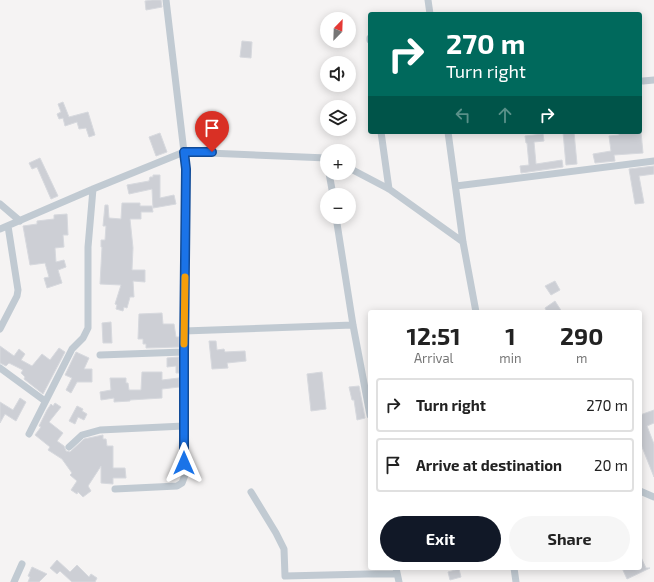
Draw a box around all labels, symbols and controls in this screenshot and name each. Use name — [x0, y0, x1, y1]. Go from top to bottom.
north arrow — [320, 12, 356, 48]
map controls — [320, 12, 356, 224]
text: 270 m — [446, 26, 525, 60]
icon: right — [380, 28, 432, 80]
button: sound — [320, 56, 356, 92]
text: Turn right — [446, 60, 526, 82]
button: layers — [320, 100, 356, 136]
icon: left — [452, 104, 474, 126]
icon: ahead — [494, 104, 516, 126]
icon: right — [536, 104, 558, 126]
pin — [195, 111, 229, 152]
icon: arrive — [201, 117, 223, 139]
button: + — [320, 144, 356, 180]
button: − — [320, 188, 356, 224]
text: 12:51 — [407, 321, 461, 350]
text: 1 — [505, 321, 516, 350]
text: 290 — [560, 321, 603, 350]
text: Arrival — [414, 350, 453, 366]
text: min — [499, 350, 522, 366]
text: m — [576, 350, 587, 366]
icon: right — [382, 394, 404, 416]
text: Turn right — [416, 396, 486, 414]
text: 270 m — [586, 396, 628, 414]
position arrow — [163, 442, 205, 484]
icon: arrive — [382, 454, 404, 476]
text: Arrive at destination — [416, 456, 562, 474]
text: 20 m — [594, 456, 628, 474]
button: Exit — [380, 516, 501, 562]
button: Share — [509, 516, 630, 562]

